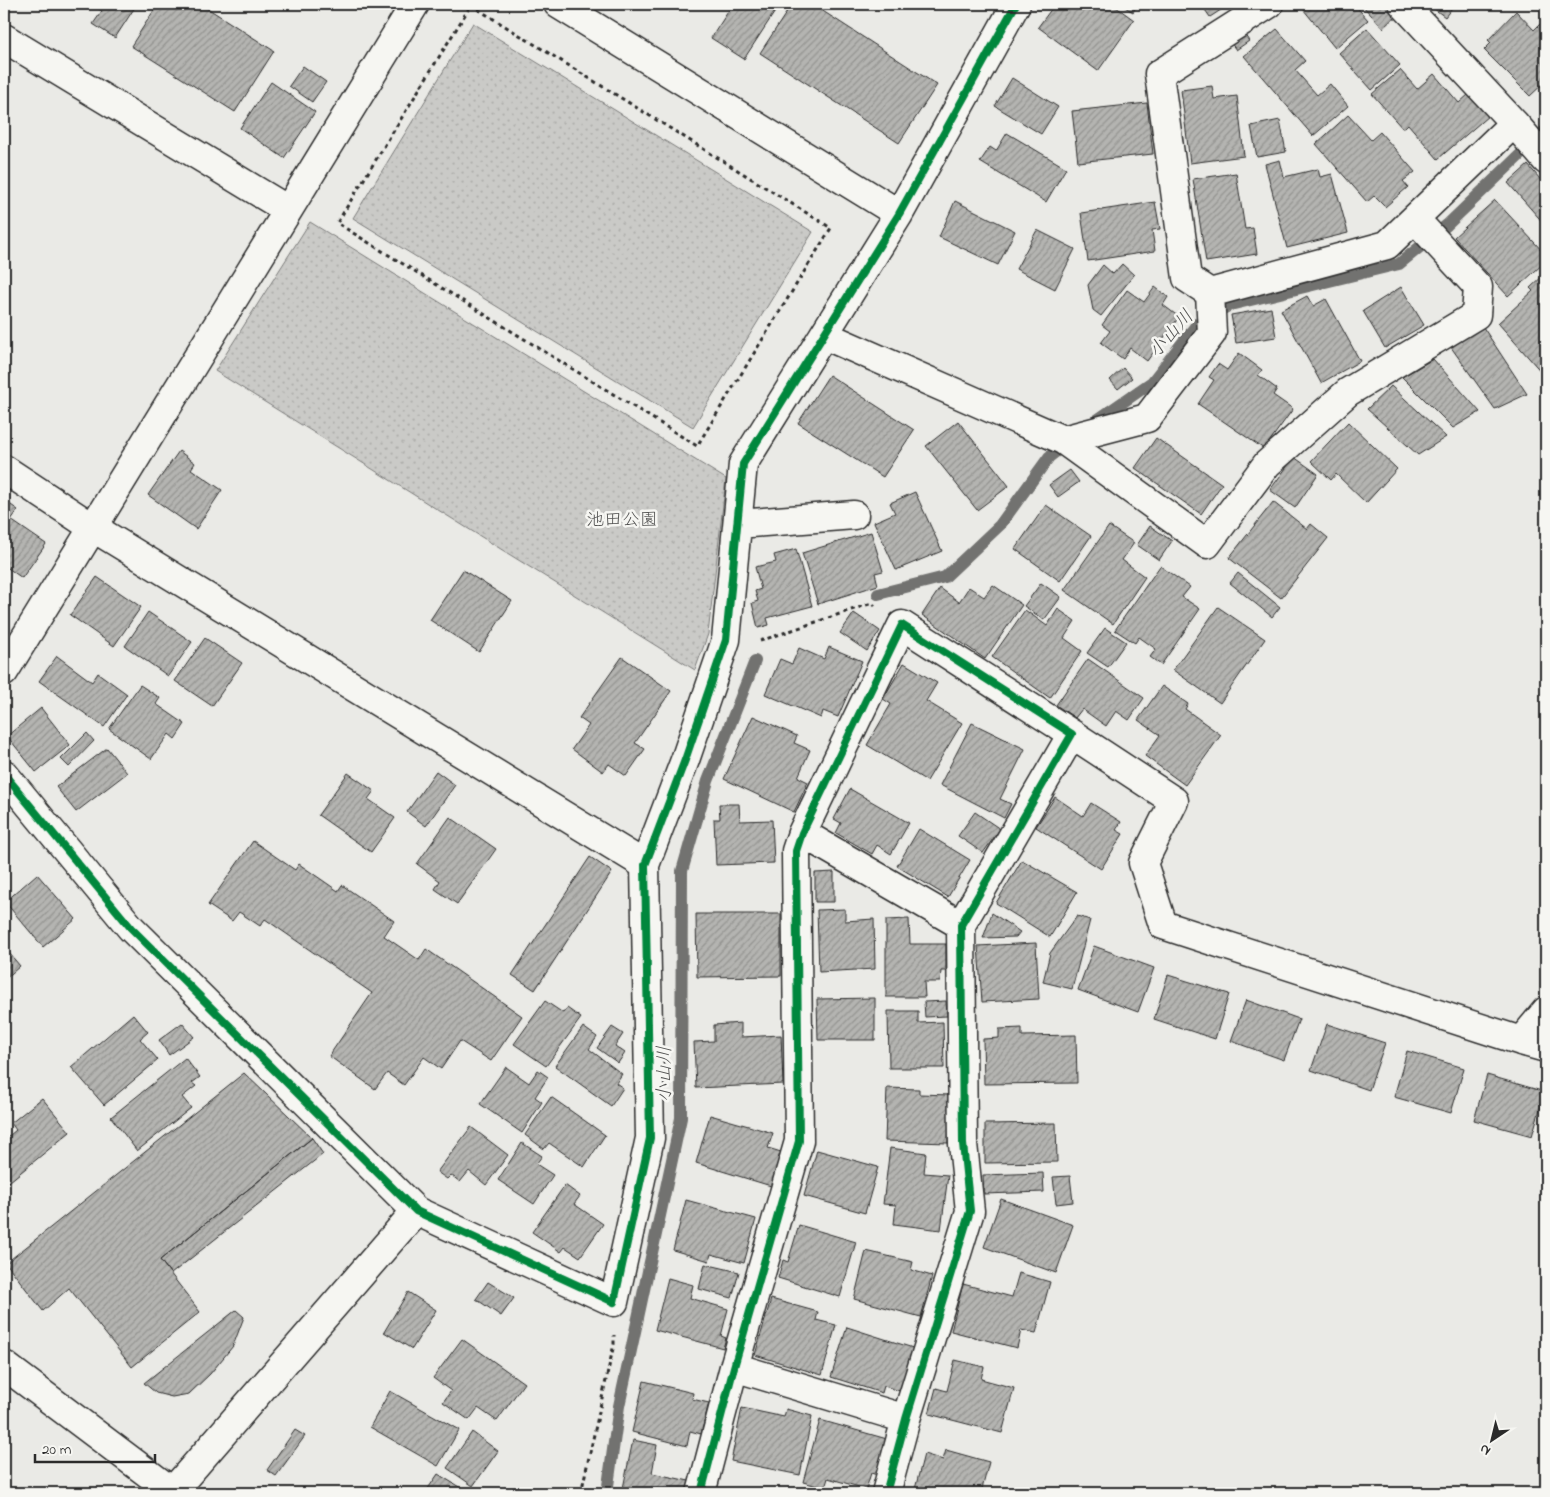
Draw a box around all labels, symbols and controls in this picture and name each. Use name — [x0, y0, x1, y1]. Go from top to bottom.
water label: 小山川 — [1143, 304, 1201, 365]
park label: 池田公園 — [586, 508, 658, 534]
water label: 小山川 — [652, 1045, 679, 1103]
north arrow — [1468, 1414, 1518, 1464]
scale bar — [35, 1432, 155, 1464]
text: N — [1476, 1438, 1495, 1461]
text: 20 m — [42, 1439, 72, 1461]

